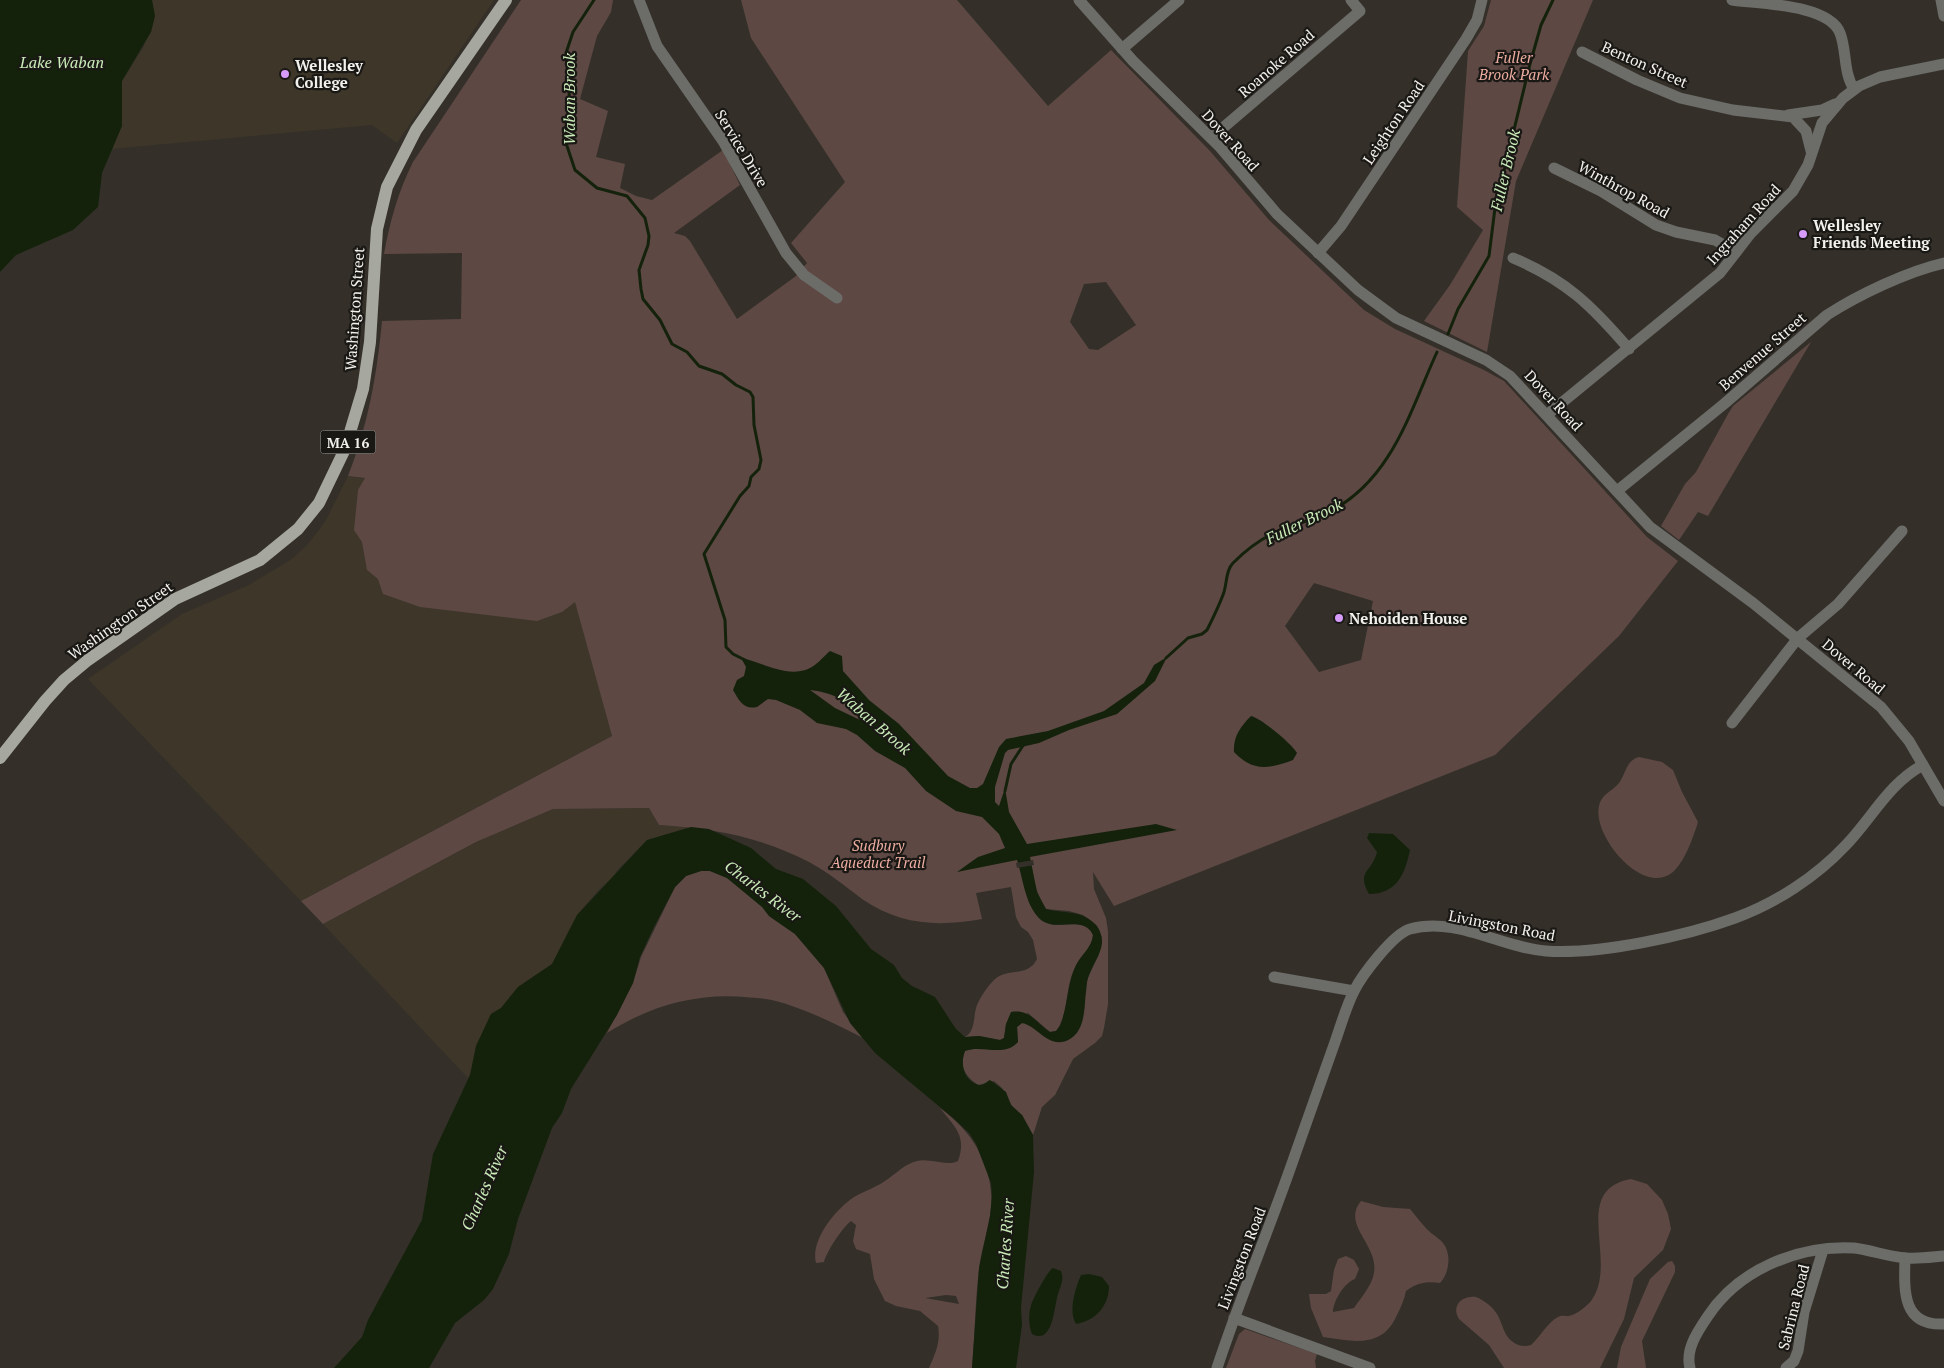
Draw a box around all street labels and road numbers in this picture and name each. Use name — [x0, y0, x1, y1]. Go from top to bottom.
street label: Roanoke Road — [1234, 24, 1318, 102]
street label: Benton Street — [1599, 36, 1692, 92]
street label: Leighton Road — [1358, 76, 1428, 168]
street label: Service Drive — [711, 105, 773, 191]
street label: Dover Road — [1198, 105, 1264, 175]
street label: Winthrop Road — [1575, 156, 1673, 222]
street label: Ingraham Road — [1701, 179, 1785, 269]
street label: Washington Street — [340, 246, 368, 371]
street label: Benvenue Street — [1714, 307, 1810, 394]
street label: Dover Road — [1521, 365, 1587, 435]
road number: MA 16 — [320, 431, 376, 454]
street label: Washington Street — [64, 576, 177, 664]
street label: Dover Road — [1818, 634, 1890, 698]
street label: Livingston Road — [1447, 905, 1557, 945]
street label: Livingston Road — [1212, 1204, 1270, 1312]
street label: Sabrina Road — [1773, 1262, 1813, 1352]

